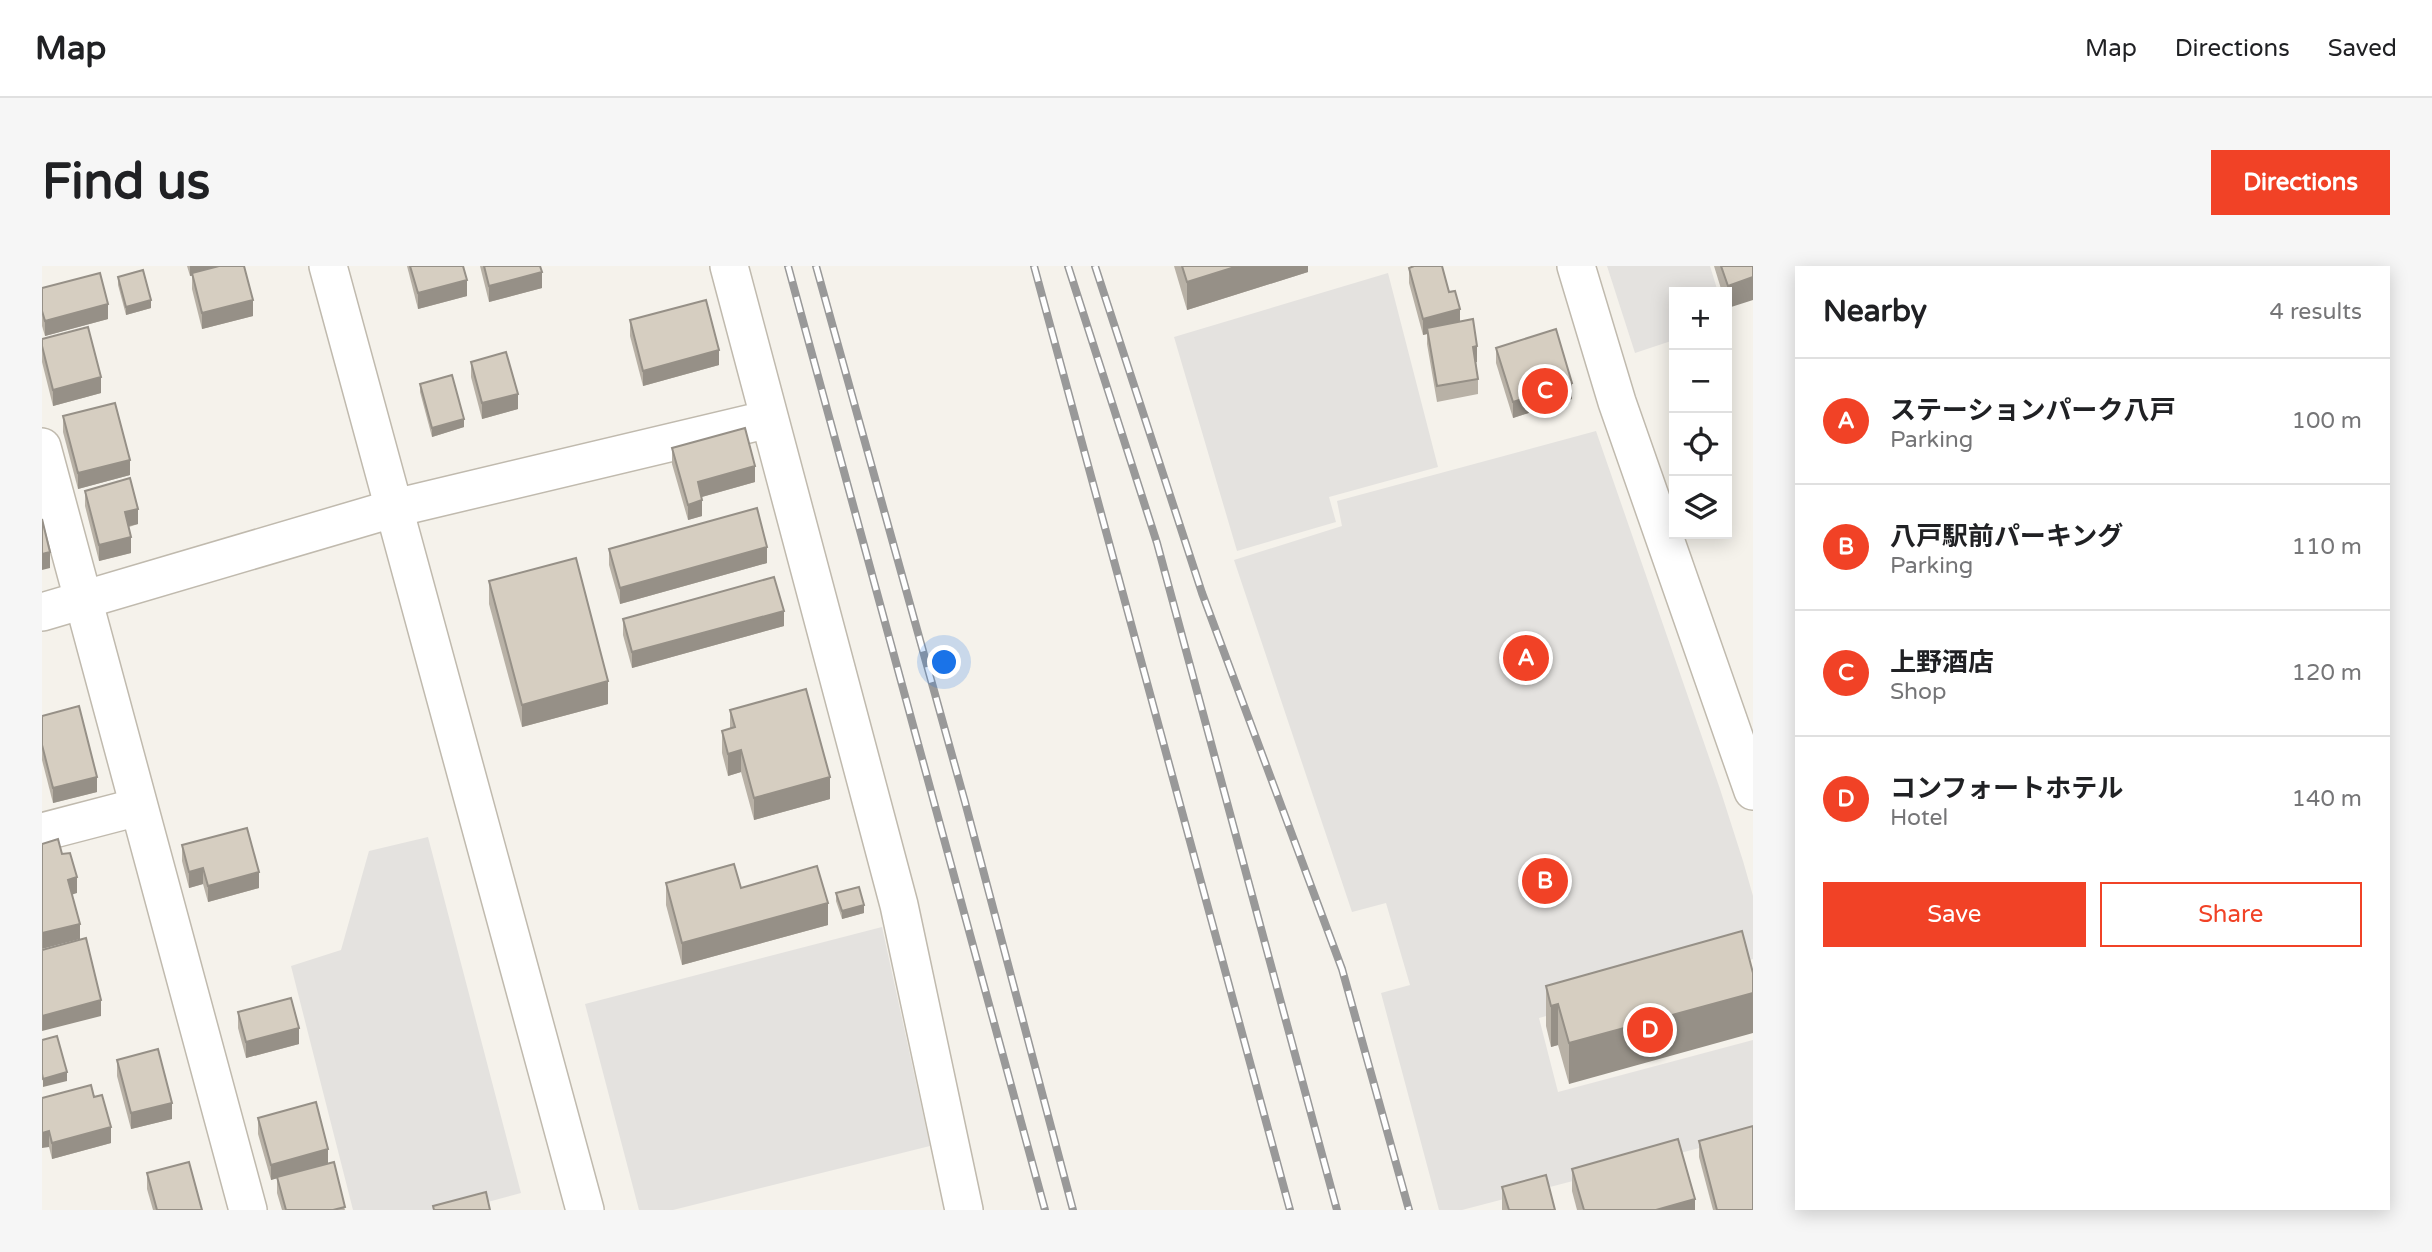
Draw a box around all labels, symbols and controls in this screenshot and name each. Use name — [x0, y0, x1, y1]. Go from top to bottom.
text: Map — [35, 29, 106, 68]
text: Map — [2085, 34, 2137, 63]
text: Directions — [2175, 34, 2290, 63]
text: Saved — [2328, 34, 2397, 63]
button: Directions — [2211, 150, 2390, 215]
text: Find us — [42, 153, 210, 212]
map controls — [1669, 287, 1732, 539]
button: + — [1669, 287, 1732, 350]
text: Nearby — [1823, 293, 1927, 330]
text: 4 results — [2269, 298, 2362, 326]
button: − — [1669, 350, 1732, 413]
pin: C — [1522, 365, 1568, 417]
text: ステーションパーク八戸 — [1890, 395, 2175, 426]
text: A — [1837, 407, 1855, 435]
text: 100 m — [2292, 407, 2362, 435]
button: locate — [1669, 413, 1732, 476]
text: Parking — [1890, 426, 1973, 454]
button: layers — [1669, 476, 1732, 539]
text: 八戸駅前パーキング — [1890, 521, 2123, 552]
text: B — [1838, 533, 1854, 561]
text: 110 m — [2292, 533, 2362, 561]
text: Parking — [1890, 552, 1973, 580]
pin: A — [1503, 632, 1549, 684]
your location — [927, 645, 961, 679]
text: 上野酒店 — [1890, 647, 1994, 678]
text: C — [1838, 659, 1854, 687]
text: 120 m — [2292, 659, 2362, 687]
text: Shop — [1890, 678, 1947, 706]
text: コンフォートホテル — [1890, 773, 2123, 804]
text: D — [1837, 785, 1855, 813]
text: 140 m — [2292, 785, 2362, 813]
text: Hotel — [1890, 804, 1948, 832]
pin: B — [1522, 855, 1568, 907]
button: Save — [1823, 882, 2086, 947]
button: Share — [2100, 882, 2362, 947]
pin: D — [1627, 1004, 1673, 1056]

